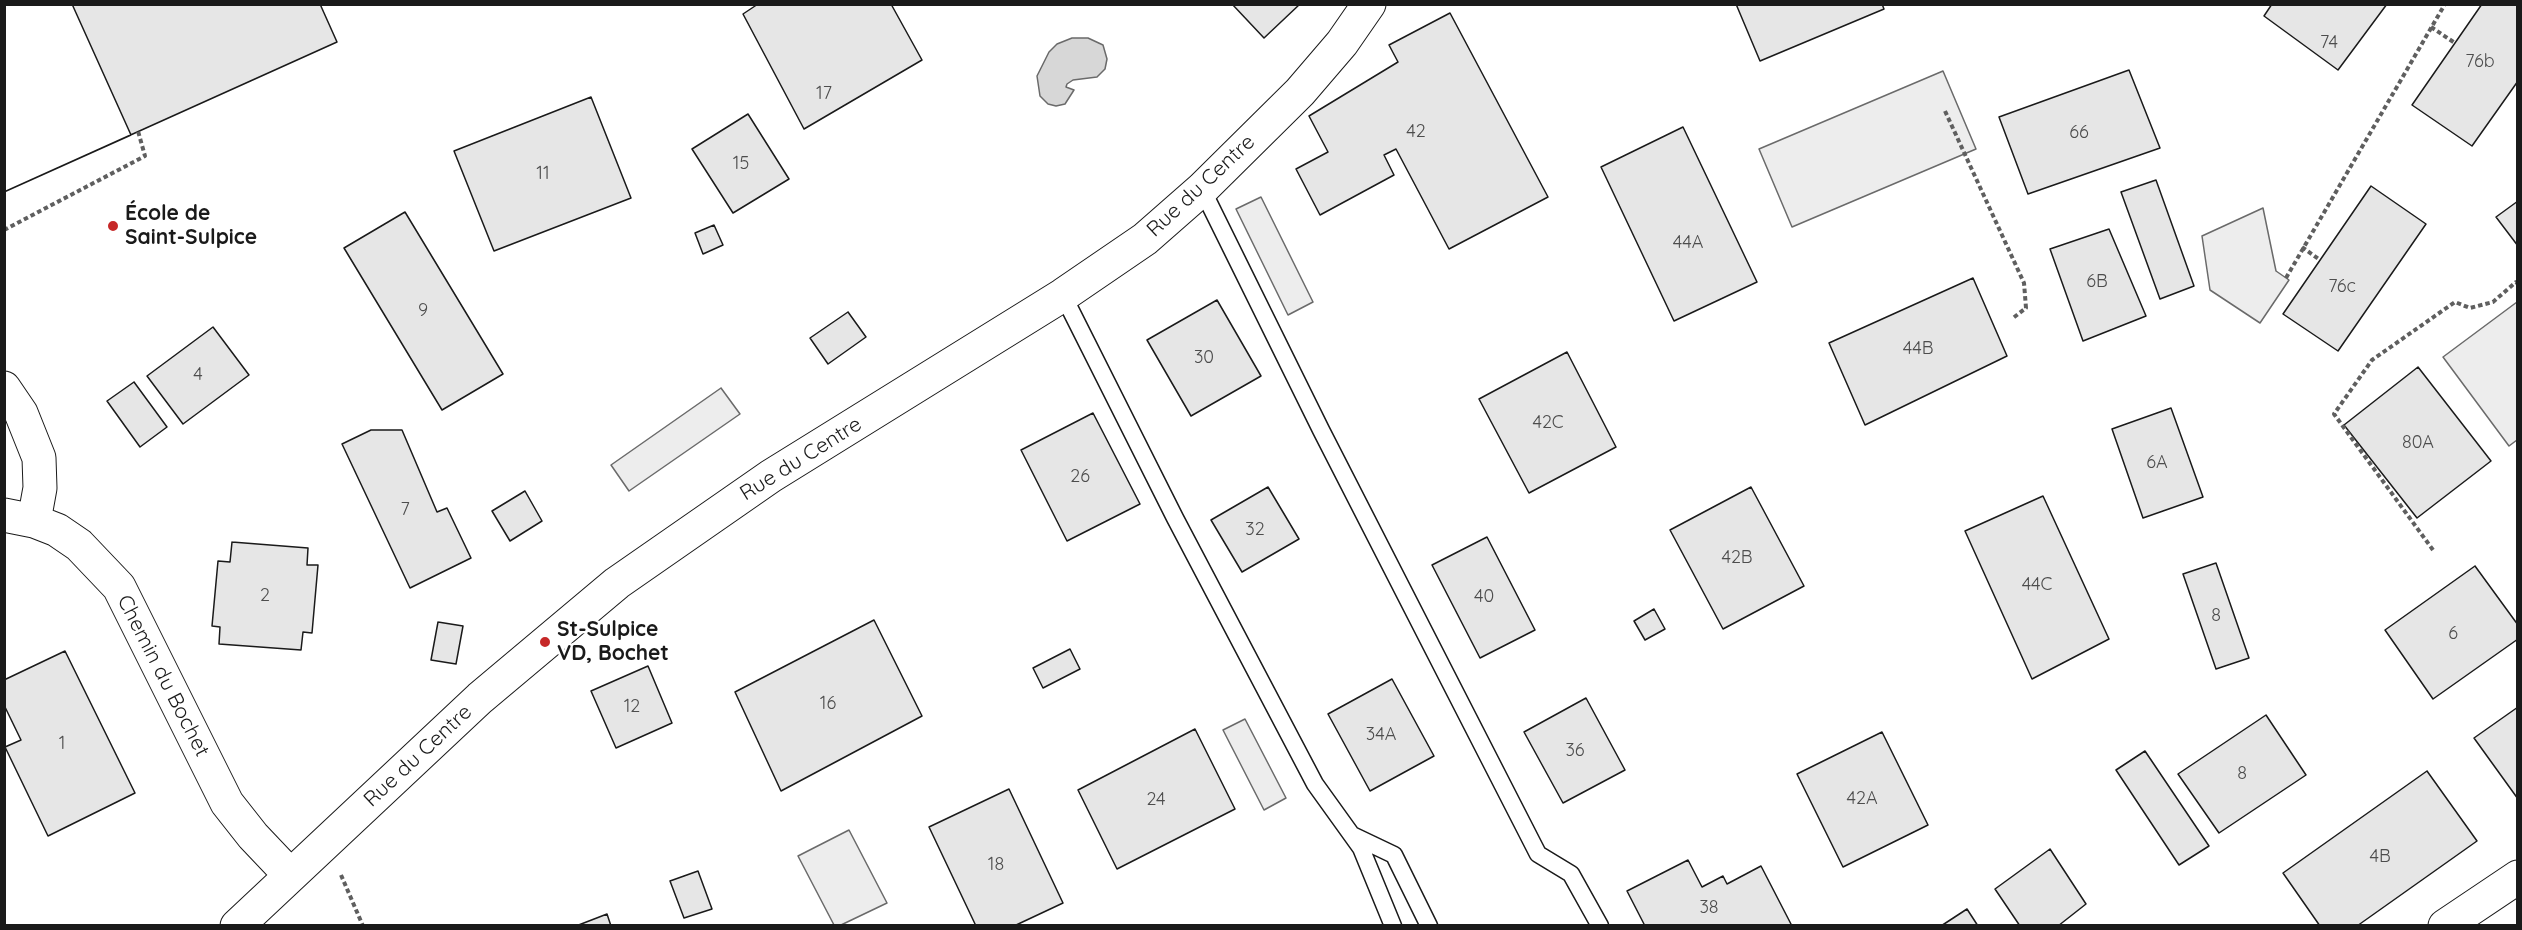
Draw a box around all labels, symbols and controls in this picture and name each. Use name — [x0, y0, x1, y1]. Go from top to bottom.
house number: 74 — [2320, 32, 2338, 54]
house number: 76b — [2465, 51, 2495, 73]
house number: 17 — [816, 83, 832, 105]
house number: 42 — [1406, 121, 1426, 143]
house number: 66 — [2069, 122, 2089, 144]
street label: Rue du Centre — [1142, 130, 1260, 242]
house number: 15 — [733, 153, 749, 175]
house number: 11 — [536, 163, 550, 185]
place label: École de Saint-Sulpice — [125, 201, 257, 251]
marker: École de Saint-Sulpice — [106, 219, 120, 233]
house number: 44A — [1673, 232, 1703, 254]
house number: 6B — [2086, 271, 2108, 293]
house number: 76c — [2328, 276, 2356, 298]
house number: 9 — [418, 300, 428, 322]
house number: 44B — [1903, 338, 1933, 360]
house number: 30 — [1194, 347, 1214, 369]
house number: 4 — [193, 364, 203, 386]
street label: Rue du Centre — [736, 412, 866, 506]
house number: 42C — [1532, 412, 1564, 434]
house number: 80A — [2402, 432, 2434, 454]
house number: 6A — [2146, 452, 2168, 474]
house number: 26 — [1070, 466, 1090, 488]
house number: 7 — [400, 499, 410, 521]
house number: 32 — [1245, 519, 1265, 541]
house number: 42B — [1721, 547, 1753, 569]
house number: 44C — [2022, 574, 2052, 596]
house number: 2 — [260, 585, 270, 607]
house number: 40 — [1474, 586, 1494, 608]
street label: Chemin du Bochet — [111, 591, 215, 761]
house number: 8 — [2211, 605, 2221, 627]
place label: St-Sulpice VD, Bochet — [557, 617, 669, 667]
house number: 6 — [2448, 623, 2458, 645]
marker: St-Sulpice VD, Bochet — [538, 635, 552, 649]
house number: 16 — [820, 693, 836, 715]
house number: 12 — [624, 696, 640, 718]
street label: Rue du Centre — [359, 700, 477, 812]
house number: 34A — [1366, 724, 1396, 746]
house number: 1 — [59, 733, 65, 755]
house number: 36 — [1565, 740, 1585, 762]
house number: 8 — [2237, 763, 2247, 785]
house number: 42A — [1846, 788, 1878, 810]
house number: 24 — [1146, 789, 1166, 811]
house number: 4B — [2369, 846, 2391, 868]
house number: 18 — [988, 854, 1004, 876]
house number: 38 — [1699, 897, 1719, 919]

